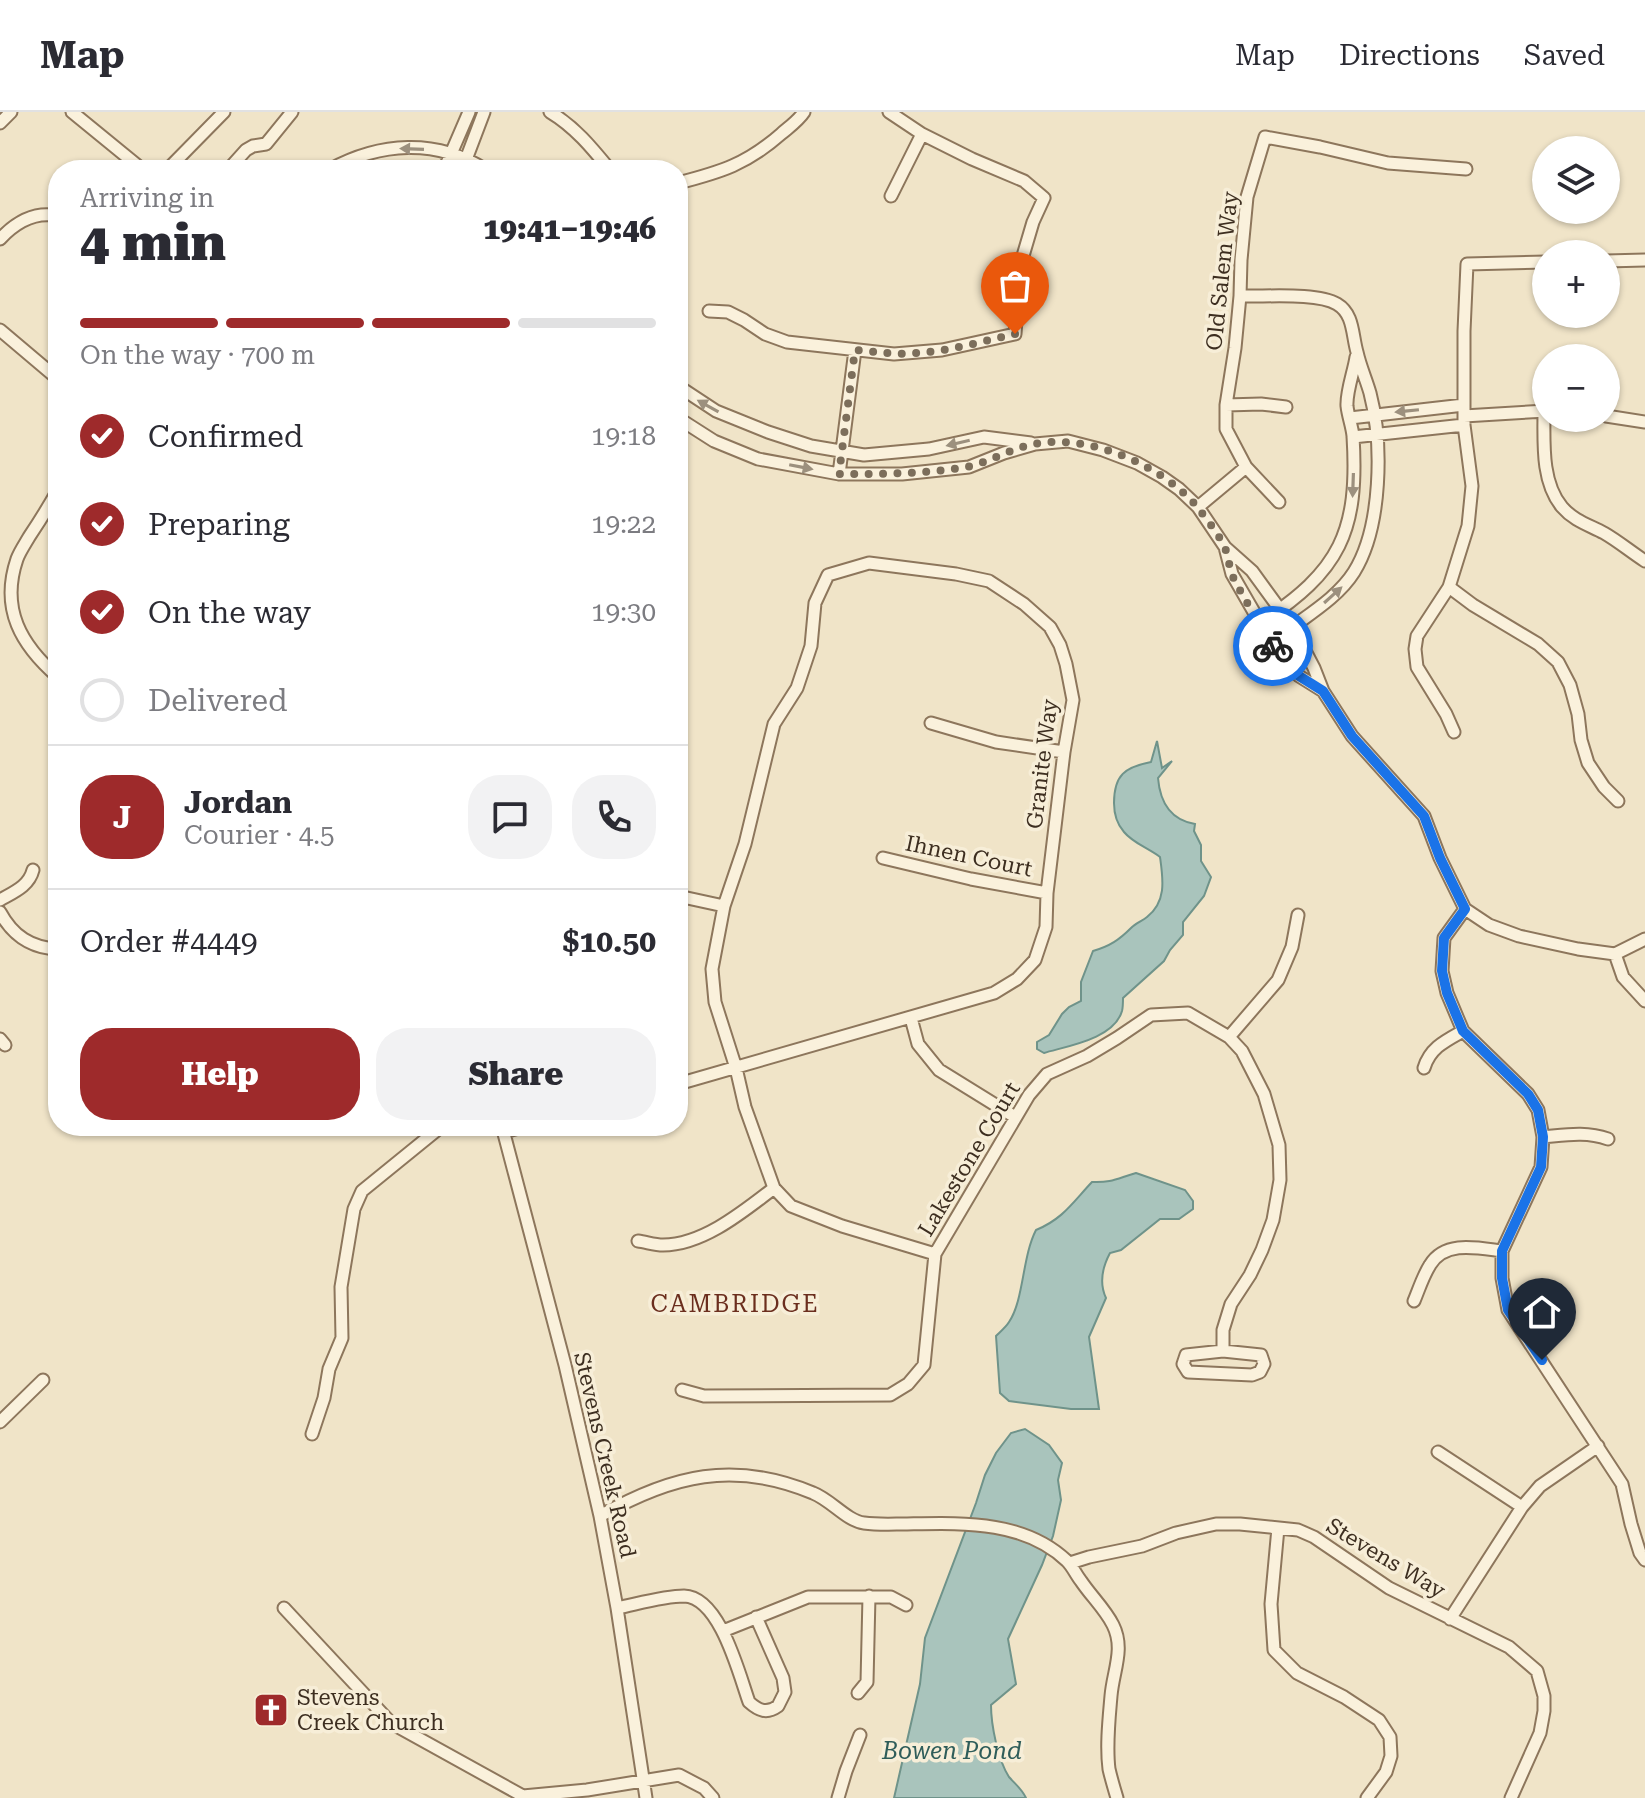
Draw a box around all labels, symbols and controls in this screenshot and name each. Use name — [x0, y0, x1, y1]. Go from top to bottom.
text: Map — [40, 33, 125, 77]
text: Map — [1235, 39, 1295, 72]
text: Directions — [1339, 39, 1480, 72]
text: Saved — [1524, 39, 1605, 72]
map controls — [1532, 136, 1620, 432]
button: layers — [1532, 136, 1620, 224]
one-way arrow — [399, 142, 425, 155]
text: Arriving in — [80, 183, 214, 213]
street label: Old Salem Way — [1201, 190, 1243, 352]
text: 19:41–19:46 — [483, 211, 656, 246]
text: 4 min — [80, 212, 226, 273]
button: + — [1532, 240, 1620, 328]
pin — [981, 252, 1049, 334]
icon: bag — [993, 264, 1037, 308]
text: On the way · 700 m — [80, 340, 315, 370]
button: − — [1532, 344, 1620, 432]
one-way arrow — [697, 399, 719, 413]
one-way arrow — [1394, 405, 1419, 418]
icon: check — [80, 414, 124, 458]
text: Confirmed — [148, 419, 303, 454]
text: 19:18 — [591, 421, 656, 451]
one-way arrow — [946, 437, 971, 450]
one-way arrow — [789, 461, 814, 473]
one-way arrow — [1347, 473, 1360, 498]
icon: check — [80, 502, 124, 546]
text: Preparing — [148, 507, 290, 542]
text: 19:22 — [591, 509, 656, 539]
one-way arrow — [1323, 586, 1342, 604]
icon: check — [80, 590, 124, 634]
text: On the way — [148, 595, 311, 630]
text: 19:30 — [591, 597, 656, 627]
courier — [1233, 606, 1313, 686]
icon: bike — [1251, 624, 1295, 668]
text: Delivered — [148, 683, 287, 718]
street label: Granite Way — [1022, 698, 1062, 830]
button: chat — [468, 775, 552, 859]
button: phone — [572, 775, 656, 859]
text: Jordan — [184, 785, 292, 820]
text: J — [113, 800, 131, 835]
text: Courier · 4.5 — [184, 820, 334, 850]
street label: Ihnen Court — [903, 830, 1035, 882]
text: Order #4449 — [80, 924, 258, 959]
text: $10.50 — [563, 924, 656, 959]
button: Help — [80, 1028, 360, 1120]
button: Share — [376, 1028, 656, 1120]
street label: Lakestone Court — [913, 1077, 1025, 1241]
pin — [1508, 1278, 1576, 1360]
district label: CAMBRIDGE — [650, 1290, 820, 1318]
icon: home — [1520, 1290, 1564, 1334]
street label: Stevens Creek Road — [569, 1350, 641, 1560]
street label: Stevens Way — [1322, 1513, 1450, 1603]
place label: Stevens Creek Church — [297, 1685, 444, 1735]
church icon: Stevens Creek Church — [252, 1691, 290, 1729]
water label: Bowen Pond — [881, 1737, 1022, 1765]

